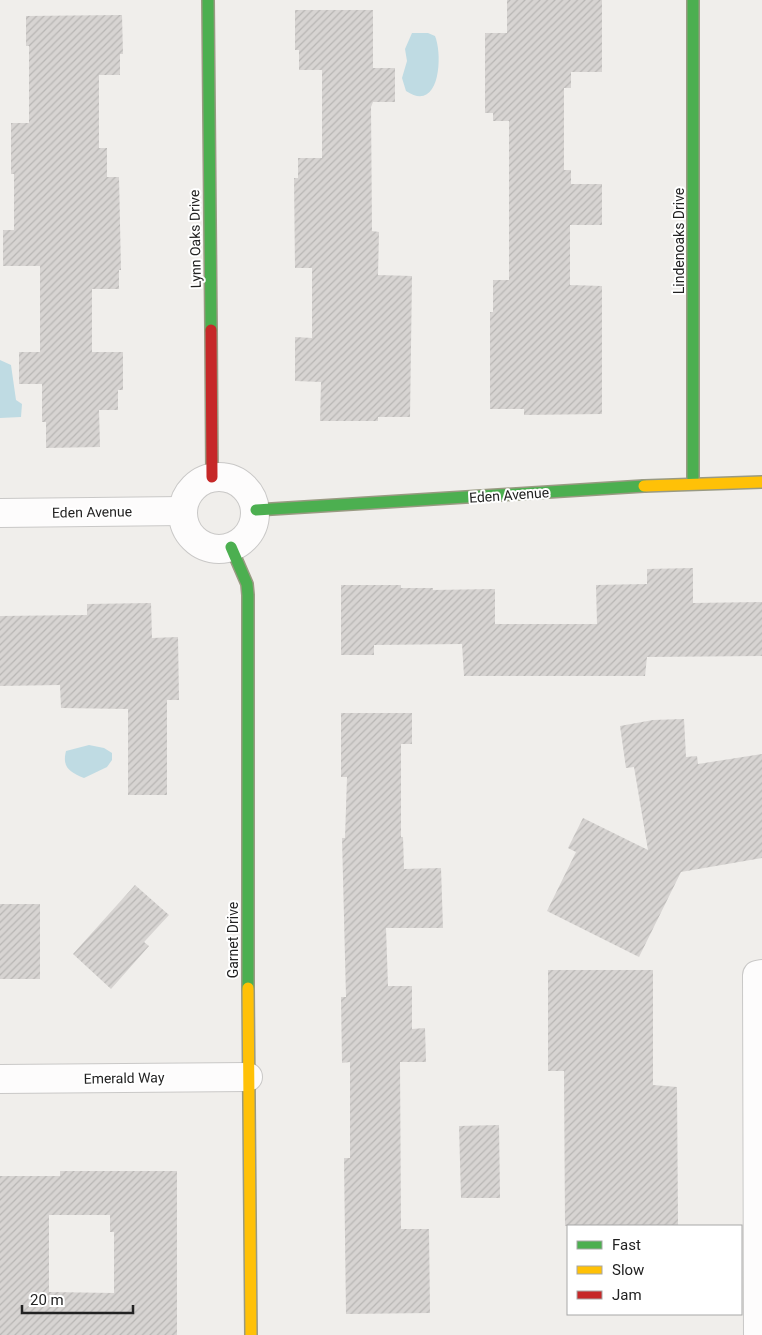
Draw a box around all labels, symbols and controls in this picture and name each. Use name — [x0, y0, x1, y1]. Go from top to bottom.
street label: Lindenoaks Drive — [671, 188, 687, 294]
street label: Lynn Oaks Drive — [186, 190, 204, 288]
street label: Eden Avenue — [468, 484, 550, 506]
street label: Eden Avenue — [52, 503, 132, 521]
street label: Garnet Drive — [225, 902, 241, 978]
street label: Emerald Way — [83, 1069, 165, 1087]
legend — [567, 1225, 742, 1315]
text: Fast — [612, 1236, 641, 1254]
text: Slow — [612, 1261, 644, 1279]
scale bar — [22, 1282, 134, 1314]
text: Jam — [612, 1286, 642, 1304]
text: 20 m — [30, 1291, 64, 1309]

